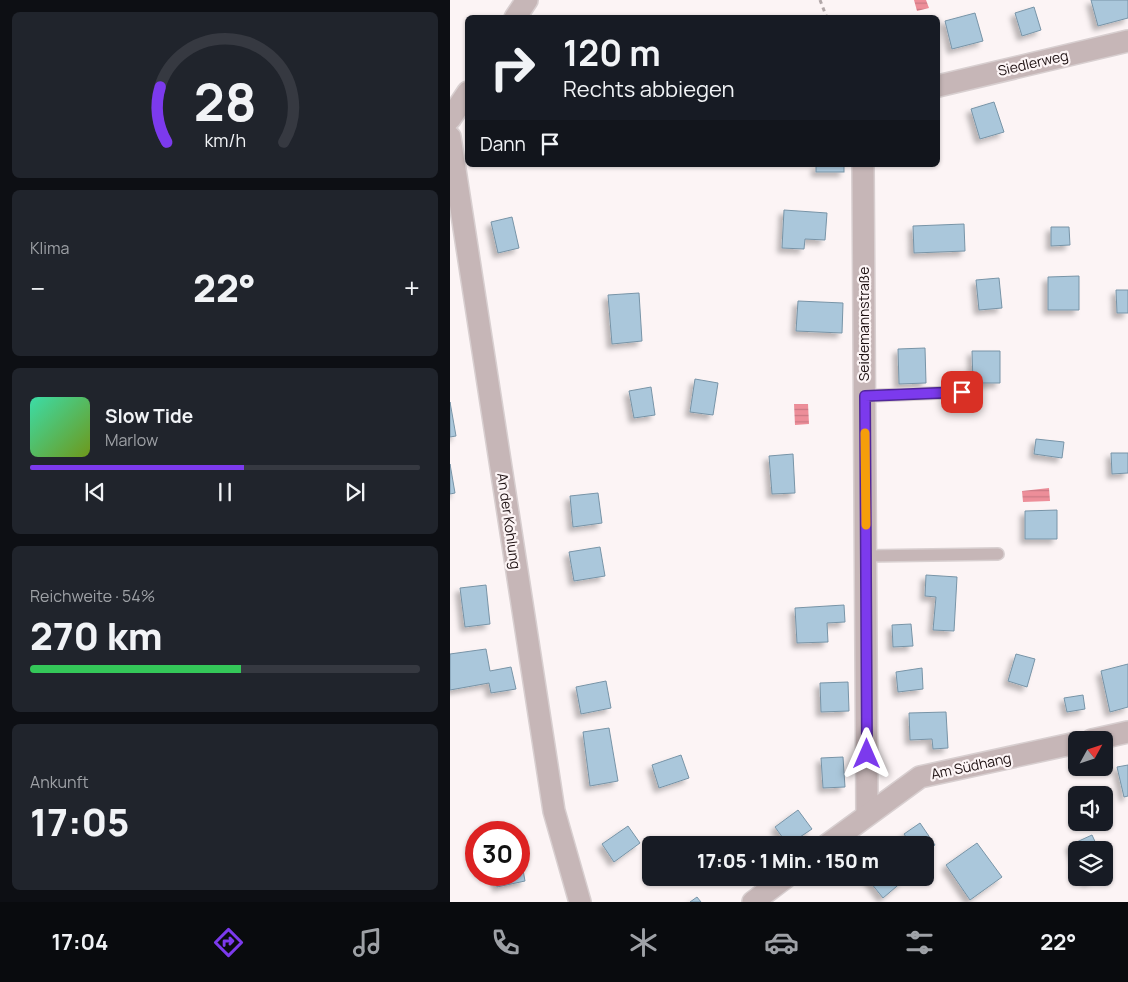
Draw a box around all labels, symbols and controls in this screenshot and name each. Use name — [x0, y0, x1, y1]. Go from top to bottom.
text: 120 m — [563, 29, 661, 77]
icon: right — [480, 35, 545, 100]
street label: Siedlerweg — [996, 45, 1070, 80]
text: 28 — [194, 66, 256, 137]
text: Rechts abbiegen — [563, 74, 735, 104]
text: km/h — [204, 128, 246, 152]
icon: arrive — [536, 130, 564, 158]
text: Dann — [480, 131, 526, 157]
text: Klima — [30, 237, 69, 259]
text: 22° — [193, 261, 256, 313]
street label: Seidemannstraße — [854, 267, 873, 381]
text: − — [30, 269, 45, 307]
text: + — [404, 269, 420, 307]
pin — [941, 371, 983, 413]
icon: arrive — [948, 378, 976, 406]
text: Slow Tide — [105, 403, 193, 429]
text: Marlow — [105, 429, 158, 451]
street label: An der Kohlung — [493, 472, 526, 570]
icon: previous — [81, 478, 109, 506]
icon: pause — [211, 478, 239, 506]
icon: next — [341, 478, 369, 506]
text: Reichweite · 54% — [30, 585, 155, 607]
text: 270 km — [30, 609, 163, 661]
position arrow — [840, 727, 892, 779]
north arrow — [1068, 731, 1112, 776]
map controls — [1068, 731, 1113, 886]
street label: Am Südhang — [929, 748, 1013, 783]
text: Ankunft — [30, 771, 89, 793]
button: sound — [1068, 786, 1113, 831]
text: 17:05 — [30, 795, 129, 847]
speed limit sign: 30 — [465, 821, 530, 886]
button: layers — [1068, 841, 1113, 886]
text: 17:05 · 1 Min. · 150 m — [697, 848, 879, 874]
icon: directions — [211, 925, 246, 960]
icon: music — [350, 925, 385, 960]
icon: phone — [488, 925, 523, 960]
icon: climate — [626, 925, 661, 960]
icon: car — [764, 925, 799, 960]
icon: filters — [902, 925, 937, 960]
text: 17:04 — [52, 927, 108, 957]
text: 22° — [1040, 927, 1076, 957]

